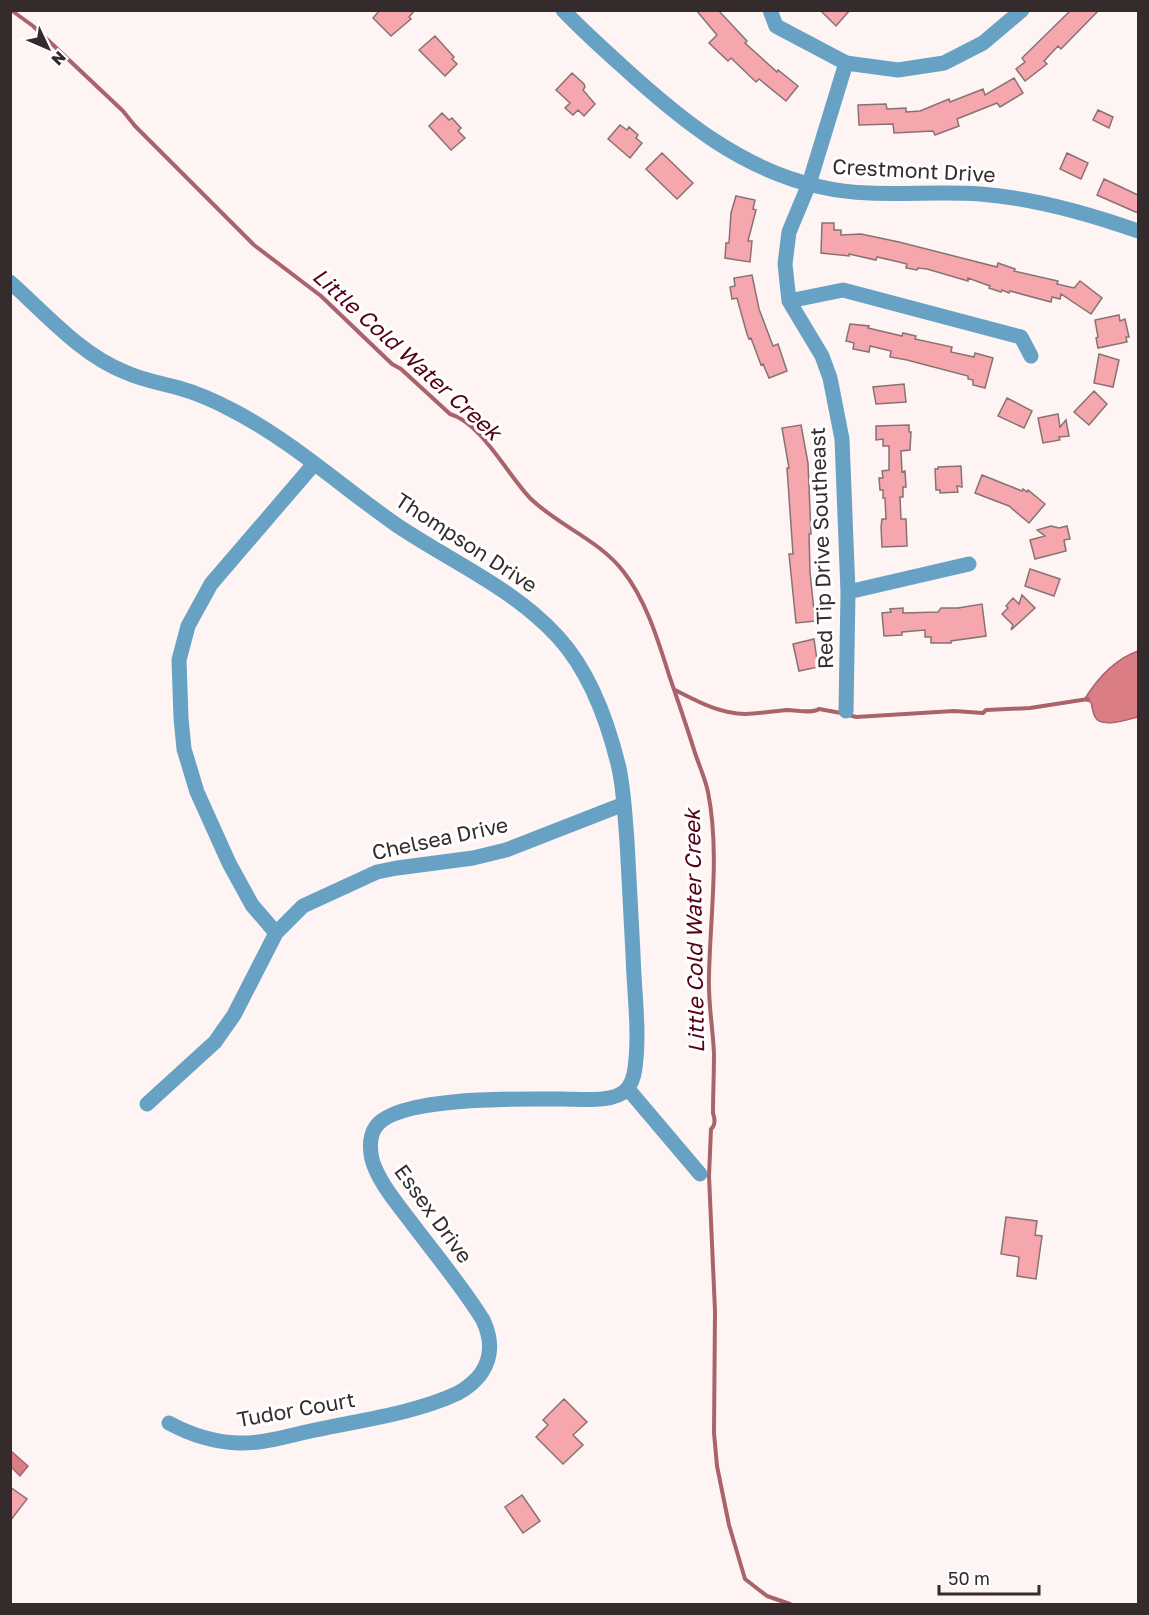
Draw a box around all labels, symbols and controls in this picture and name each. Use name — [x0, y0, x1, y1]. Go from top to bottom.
north arrow — [18, 18, 78, 78]
text: N — [47, 47, 70, 70]
street label: Crestmont Drive — [832, 153, 996, 187]
water label: Little Cold Water Creek — [308, 262, 509, 447]
street label: Red Tip Drive Southeast — [804, 427, 838, 669]
street label: Thompson Drive — [391, 487, 542, 598]
water label: Little Cold Water Creek — [678, 806, 709, 1053]
street label: Chelsea Drive — [369, 811, 510, 865]
street label: Essex Drive — [389, 1159, 478, 1268]
street label: Tudor Court — [235, 1386, 357, 1432]
scale bar — [939, 1558, 1040, 1596]
text: 50 m — [948, 1567, 990, 1589]

